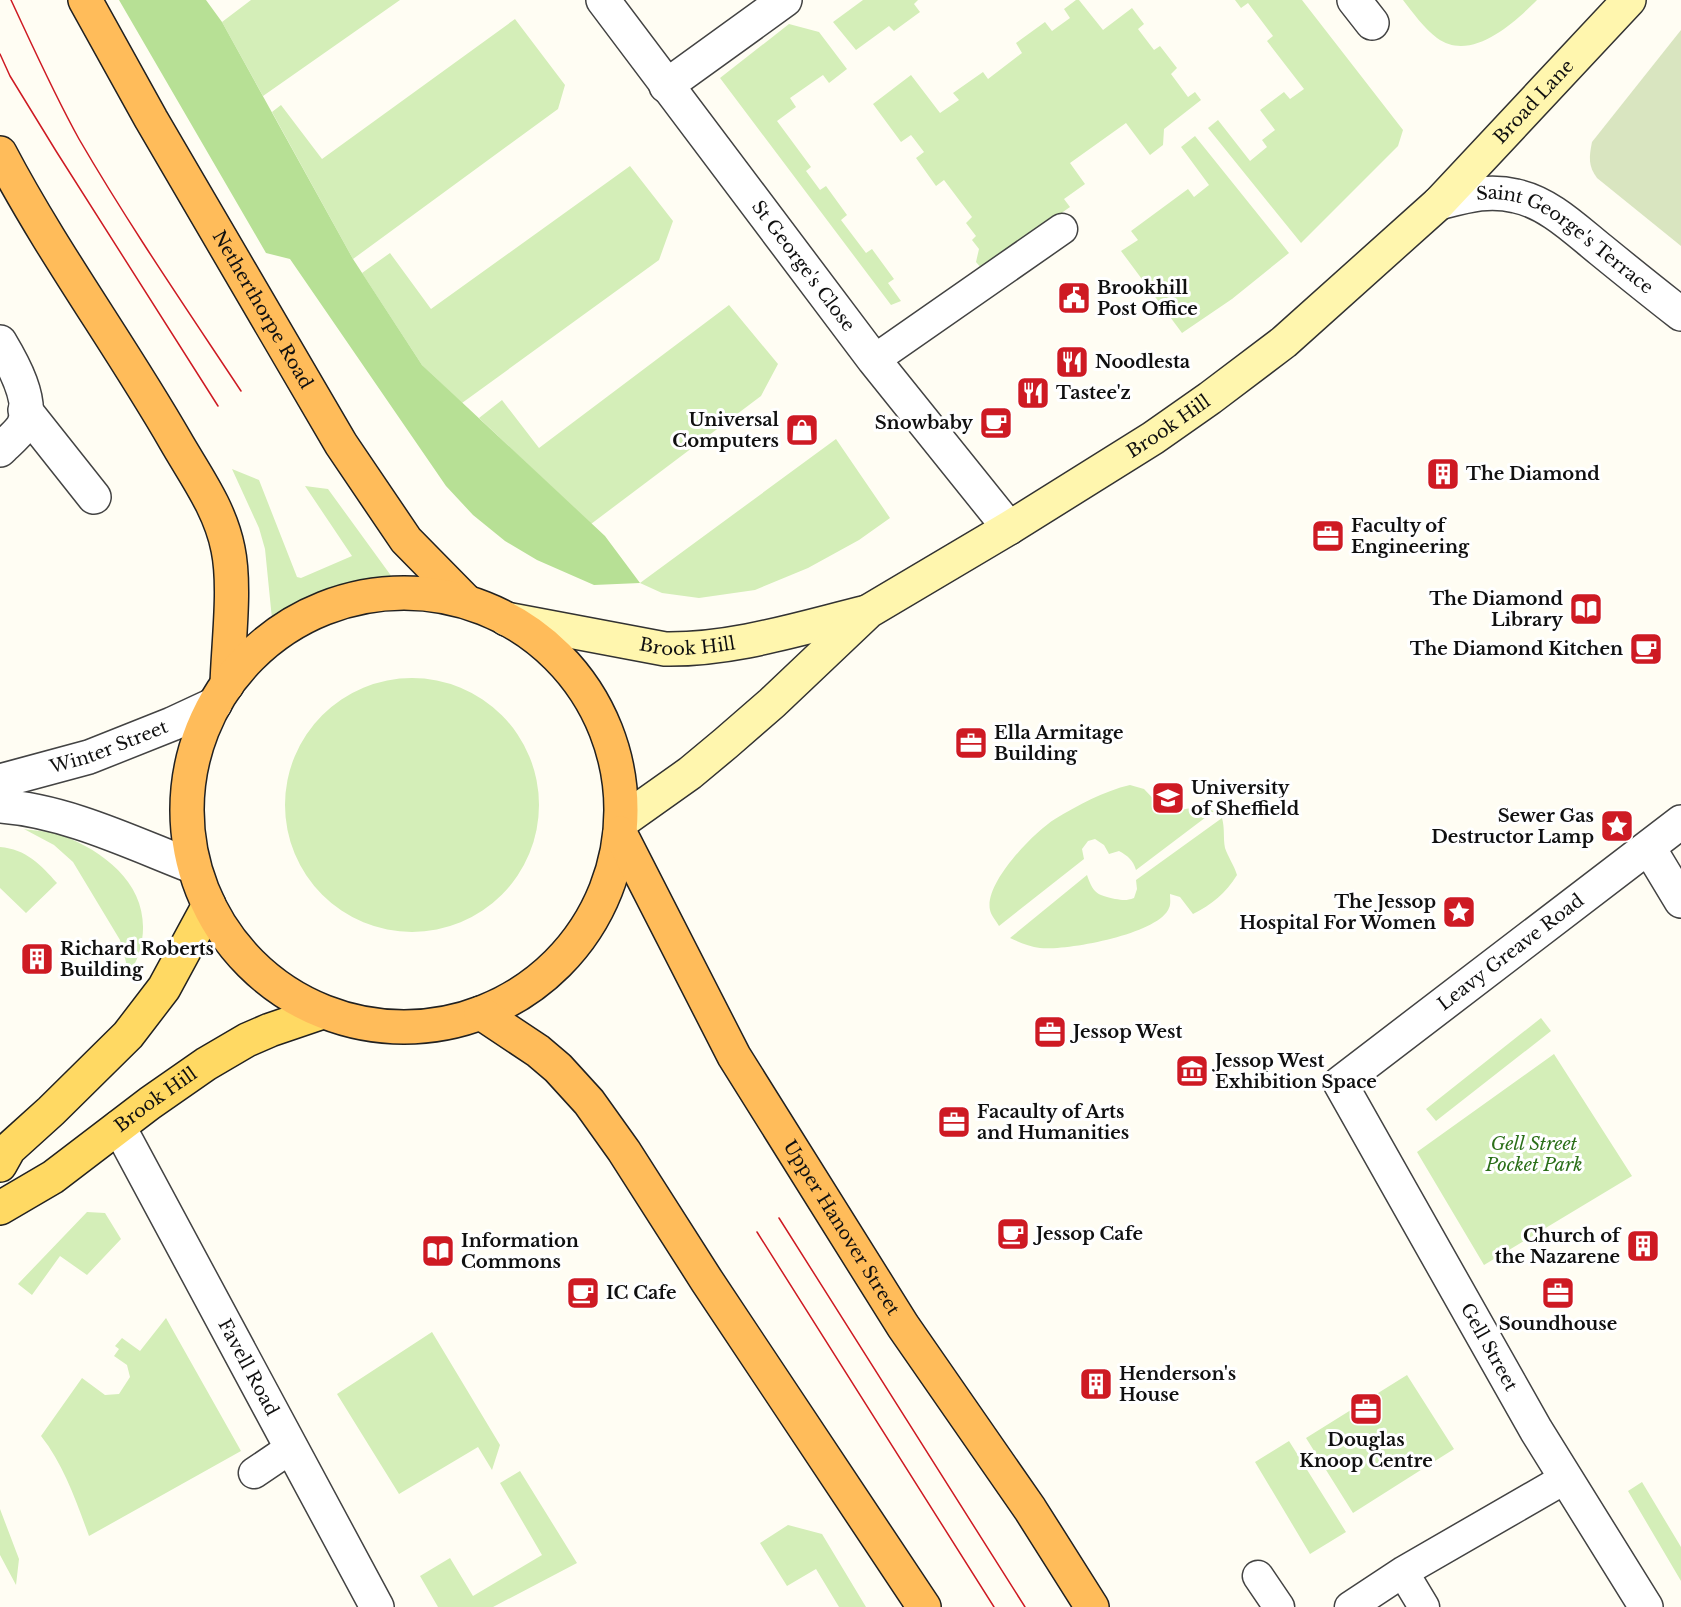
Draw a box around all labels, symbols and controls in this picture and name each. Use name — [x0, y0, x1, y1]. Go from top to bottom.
street label: Broad Lane — [1489, 55, 1578, 148]
street label: Saint George's Terrace — [1475, 182, 1658, 299]
street label: St George's Close — [747, 196, 860, 336]
street label: Netherthorpe Road — [208, 227, 317, 393]
place label: Brookhill Post Office — [1097, 277, 1198, 320]
public building icon: Brookhill Post Office — [1056, 280, 1092, 316]
restaurant icon: Noodlesta — [1054, 344, 1090, 380]
place label: Noodlesta — [1095, 351, 1191, 373]
restaurant icon: Tastee'z — [1015, 375, 1051, 411]
place label: Tastee'z — [1056, 382, 1131, 404]
street label: Brook Hill — [1123, 390, 1215, 463]
cafe icon: Snowbaby — [978, 405, 1014, 441]
place label: Universal Computers — [672, 409, 780, 452]
shop icon: Universal Computers — [784, 412, 820, 448]
place label: Snowbaby — [875, 412, 973, 434]
building icon: The Diamond — [1425, 456, 1461, 492]
place label: The Diamond — [1466, 463, 1600, 485]
place label: Faculty of Engineering — [1351, 515, 1470, 558]
office icon: Faculty of Engineering — [1310, 518, 1346, 554]
place label: The Diamond Library — [1429, 588, 1564, 631]
library icon: The Diamond Library — [1568, 591, 1604, 627]
cafe icon: The Diamond Kitchen — [1628, 631, 1664, 667]
street label: Brook Hill — [637, 632, 737, 660]
place label: The Diamond Kitchen — [1410, 638, 1623, 660]
street label: Winter Street — [46, 716, 171, 778]
place label: Ella Armitage Building — [994, 722, 1123, 765]
office icon: Ella Armitage Building — [953, 725, 989, 761]
place label: University of Sheffield — [1191, 777, 1300, 820]
school or university icon: University of Sheffield — [1150, 780, 1186, 816]
place label: Sewer Gas Destructor Lamp — [1431, 805, 1594, 848]
place icon: Sewer Gas Destructor Lamp — [1599, 808, 1635, 844]
street label: Leavy Greave Road — [1433, 889, 1588, 1015]
place label: The Jessop Hospital For Women — [1239, 891, 1436, 934]
place icon: The Jessop Hospital For Women — [1441, 894, 1477, 930]
place label: Richard Roberts Building — [60, 938, 214, 981]
building icon: Richard Roberts Building — [19, 941, 55, 977]
office icon: Jessop West — [1032, 1014, 1068, 1050]
place label: Jessop West — [1069, 1021, 1182, 1043]
place label: Jessop West Exhibition Space — [1211, 1050, 1377, 1093]
museum icon: Jessop West Exhibition Space — [1174, 1053, 1210, 1089]
street label: Brook Hill — [110, 1063, 201, 1137]
place label: Facaulty of Arts and Humanities — [977, 1101, 1129, 1144]
office icon: Facaulty of Arts and Humanities — [936, 1104, 972, 1140]
park label: Gell Street Pocket Park — [1484, 1133, 1583, 1176]
street label: Upper Hanover Street — [779, 1136, 904, 1319]
cafe icon: Jessop Cafe — [995, 1216, 1031, 1252]
place label: Jessop Cafe — [1032, 1223, 1143, 1245]
place label: Church of the Nazarene — [1495, 1225, 1622, 1268]
building icon: Church of the Nazarene — [1625, 1228, 1661, 1264]
place label: Information Commons — [461, 1230, 579, 1273]
library icon: Information Commons — [420, 1233, 456, 1269]
cafe icon: IC Cafe — [565, 1275, 601, 1311]
office icon: Soundhouse — [1540, 1275, 1576, 1311]
place label: IC Cafe — [606, 1282, 677, 1304]
street label: Gell Street — [1456, 1299, 1522, 1395]
place label: Soundhouse — [1499, 1313, 1617, 1335]
street label: Favell Road — [213, 1315, 283, 1420]
place label: Henderson's House — [1119, 1363, 1236, 1406]
building icon: Henderson's House — [1078, 1366, 1114, 1402]
office icon: Douglas Knoop Centre — [1348, 1391, 1384, 1427]
place label: Douglas Knoop Centre — [1299, 1429, 1433, 1472]

